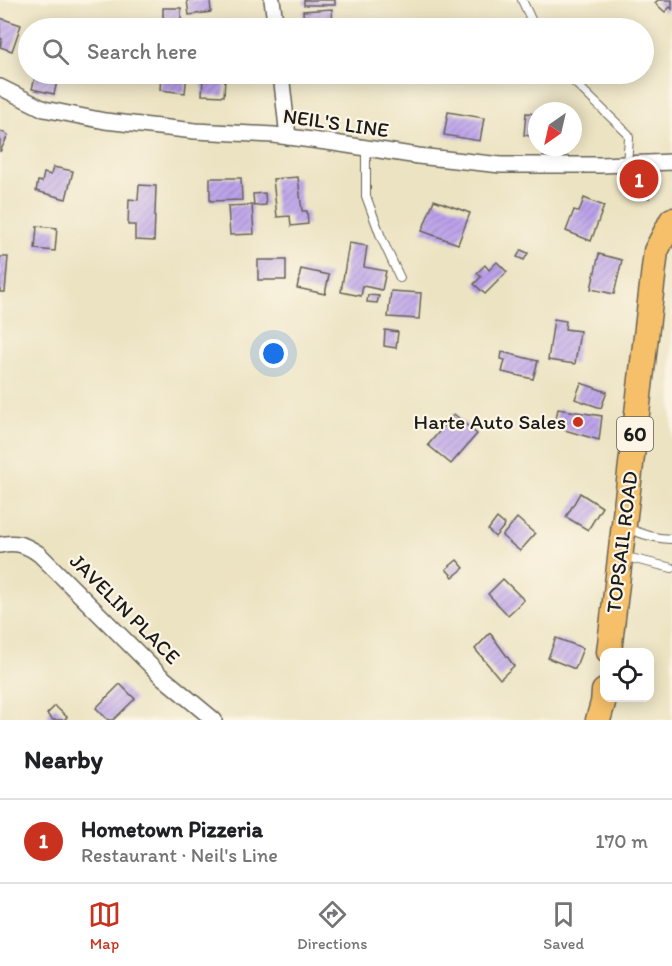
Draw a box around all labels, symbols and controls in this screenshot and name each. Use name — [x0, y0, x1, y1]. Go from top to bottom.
search box — [18, 18, 654, 84]
icon: search — [39, 35, 72, 68]
text: Search here — [87, 38, 197, 65]
north arrow — [528, 102, 582, 156]
street label: NEIL'S LINE — [282, 103, 391, 142]
pin: 1 — [620, 156, 658, 201]
your location — [259, 339, 288, 368]
place label: Harte Auto Sales — [414, 409, 566, 434]
marker: Harte Auto Sales — [571, 415, 585, 429]
road number: 60 — [617, 417, 653, 451]
street label: TOPSAIL ROAD — [600, 469, 643, 614]
street label: JAVELIN PLACE — [65, 548, 186, 669]
map controls — [600, 648, 654, 702]
button: locate — [600, 648, 654, 702]
text: Nearby — [24, 743, 103, 775]
text: Hometown Pizzeria — [81, 816, 263, 843]
text: 1 — [39, 829, 48, 853]
text: 170 m — [595, 829, 648, 853]
text: Restaurant · Neil's Line — [81, 843, 278, 867]
tab: Map — [88, 898, 121, 953]
tab: Directions — [297, 898, 367, 953]
tab: Saved — [543, 898, 584, 953]

